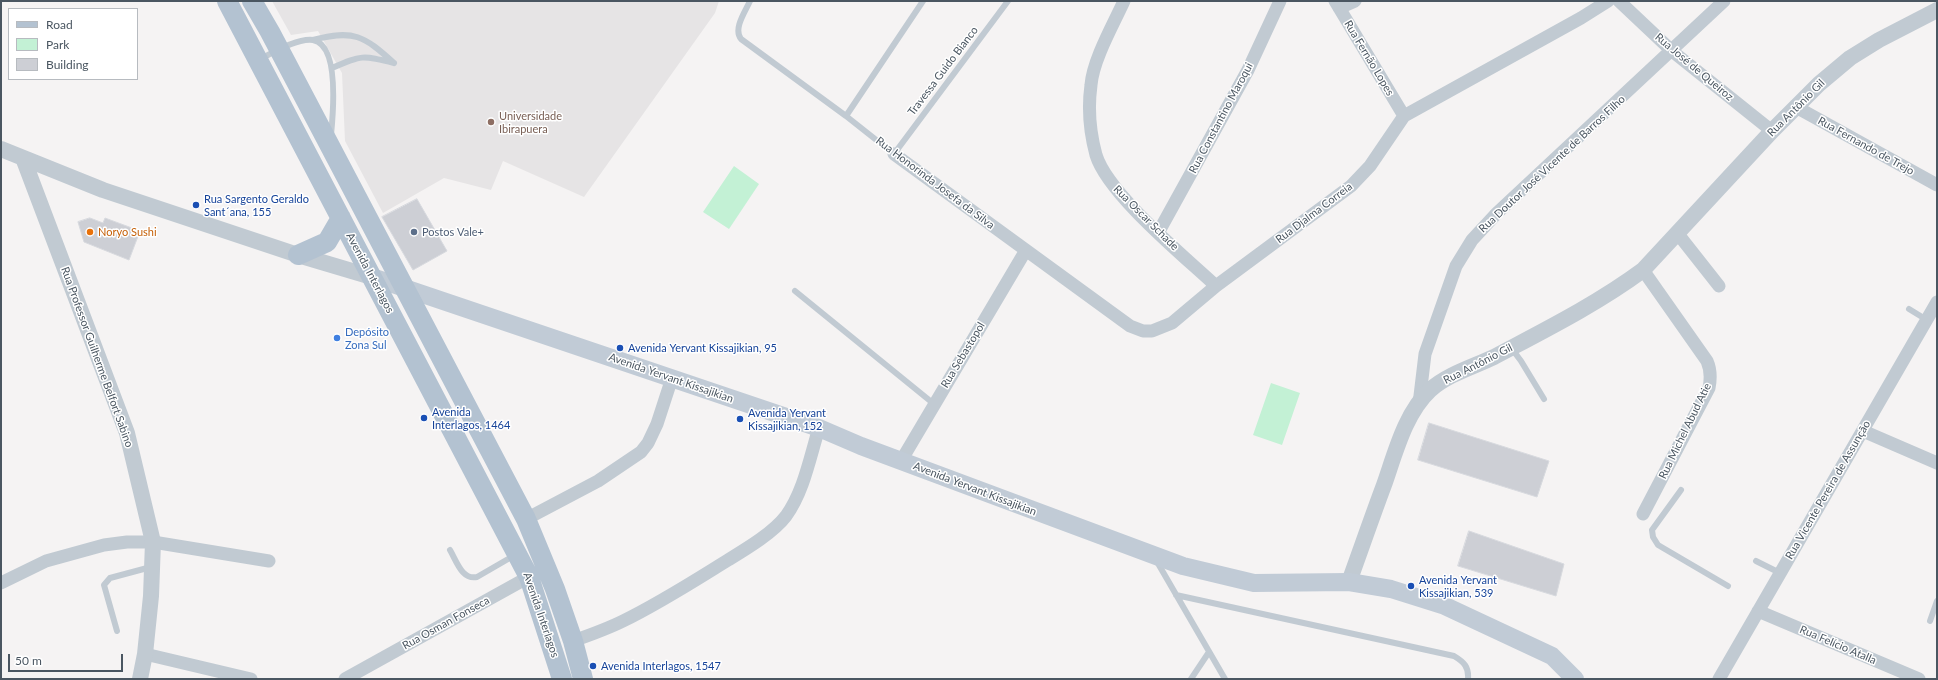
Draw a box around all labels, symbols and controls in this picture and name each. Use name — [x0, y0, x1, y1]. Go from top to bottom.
legend — [8, 8, 138, 80]
text: Road — [46, 17, 73, 32]
street label: Rua Fernão Lopes — [1341, 18, 1397, 98]
street label: Travessa Guido Bianco — [905, 24, 981, 118]
street label: Rua José de Queiroz — [1652, 30, 1736, 104]
text: Park — [46, 37, 69, 52]
text: Building — [46, 57, 89, 72]
street label: Rua Constantino Maroqui — [1186, 60, 1256, 176]
street label: Rua Antônio Gil — [1765, 77, 1827, 139]
street label: Rua Doutor José Vicente de Barros Filho — [1476, 93, 1628, 235]
place label: Universidade Ibirapuera — [499, 109, 562, 135]
street label: Rua Fernando de Trejo — [1816, 114, 1916, 178]
marker: Universidade Ibirapuera — [486, 117, 496, 127]
street label: Rua Honorinda Josefa da Silva — [873, 134, 997, 232]
street label: Rua Djalma Correia — [1273, 180, 1355, 246]
street label: Rua Oscar Schade — [1111, 183, 1181, 253]
place label: Rua Sargento Geraldo Sant´ana, 155 — [204, 192, 309, 218]
marker: Rua Sargento Geraldo Sant´ana, 155 — [191, 200, 201, 210]
place label: Noryo Sushi — [98, 225, 157, 239]
place label: Postos Vale+ — [422, 225, 484, 239]
marker: Noryo Sushi — [85, 227, 95, 237]
marker: Postos Vale+ — [409, 227, 419, 237]
street label: Avenida Interlagos — [343, 231, 397, 315]
street label: Rua Professor Guilherme Belfort Sabino — [58, 265, 136, 449]
street label: Rua Sebastopol — [938, 320, 988, 390]
place label: Depósito Zona Sul — [345, 325, 389, 351]
marker: Depósito Zona Sul — [332, 333, 342, 343]
place label: Avenida Yervant Kissajikian, 95 — [628, 341, 777, 355]
street label: Rua Antônio Gil — [1441, 341, 1515, 387]
marker: Avenida Yervant Kissajikian, 95 — [615, 343, 625, 353]
street label: Avenida Yervant Kissajikian — [607, 350, 735, 406]
street label: Rua Michel Abud Atie — [1656, 381, 1714, 481]
place label: Avenida Interlagos, 1464 — [432, 405, 510, 431]
place label: Avenida Yervant Kissajikian, 152 — [748, 406, 826, 432]
marker: Avenida Interlagos, 1464 — [419, 413, 429, 423]
marker: Avenida Yervant Kissajikian, 152 — [735, 414, 745, 424]
street label: Rua Vicente Pereira de Assunção — [1783, 418, 1873, 562]
street label: Avenida Yervant Kissajikian — [912, 459, 1038, 519]
street label: Avenida Interlagos — [520, 571, 562, 659]
place label: Avenida Yervant Kissajikian, 539 — [1419, 573, 1497, 599]
marker: Avenida Yervant Kissajikian, 539 — [1406, 581, 1416, 591]
street label: Rua Osman Fonseca — [400, 594, 492, 652]
street label: Rua Felício Atalla — [1798, 623, 1878, 667]
scale bar — [10, 646, 125, 672]
text: 50 m — [15, 653, 42, 668]
place label: Avenida Interlagos, 1547 — [601, 659, 721, 673]
marker: Avenida Interlagos, 1547 — [588, 661, 598, 671]

